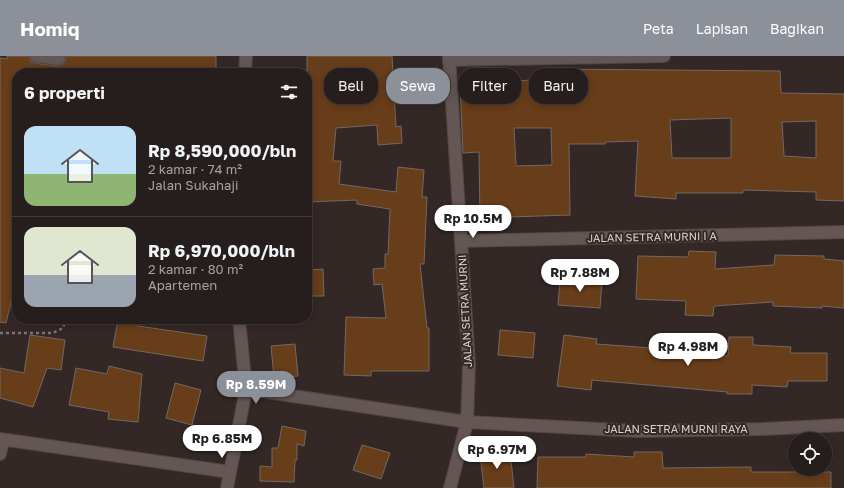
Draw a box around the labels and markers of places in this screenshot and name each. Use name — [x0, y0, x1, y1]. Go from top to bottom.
pin: Rp 10.5M — [432, 205, 514, 239]
pin: Rp 7.88M — [539, 259, 621, 293]
pin: Rp 4.98M — [647, 333, 729, 367]
pin: Rp 8.59M — [215, 371, 297, 405]
pin: Rp 6.85M — [181, 425, 263, 459]
pin: Rp 6.97M — [456, 436, 538, 470]

